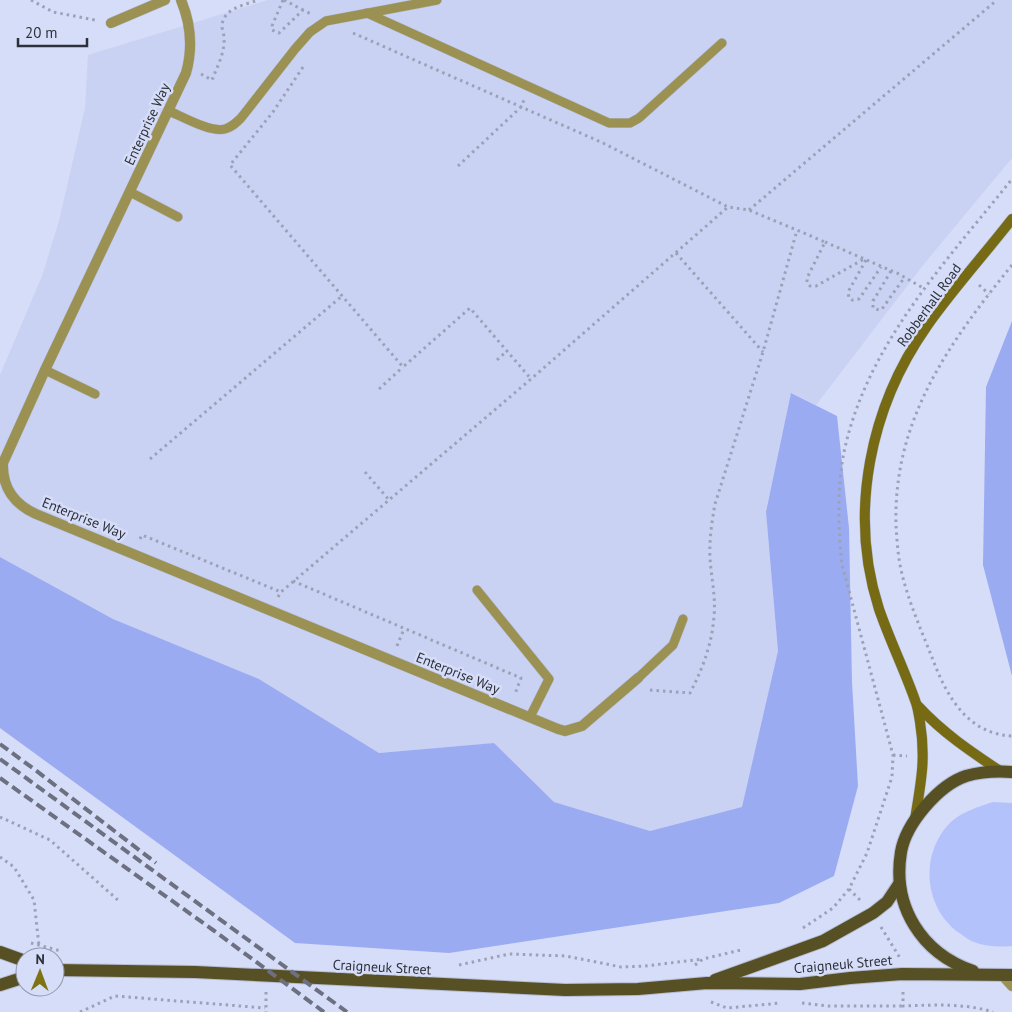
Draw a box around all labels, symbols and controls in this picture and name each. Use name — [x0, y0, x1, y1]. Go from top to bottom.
scale bar — [18, 15, 86, 47]
text: 20 m — [25, 23, 58, 42]
street label: Enterprise Way — [120, 80, 174, 168]
street label: Robberhall Road — [893, 260, 965, 350]
street label: Enterprise Way — [40, 493, 129, 543]
street label: Enterprise Way — [414, 648, 503, 698]
north arrow — [15, 947, 65, 997]
text: N — [35, 950, 45, 968]
street label: Craigneuk Street — [793, 951, 893, 977]
street label: Craigneuk Street — [332, 955, 432, 979]

